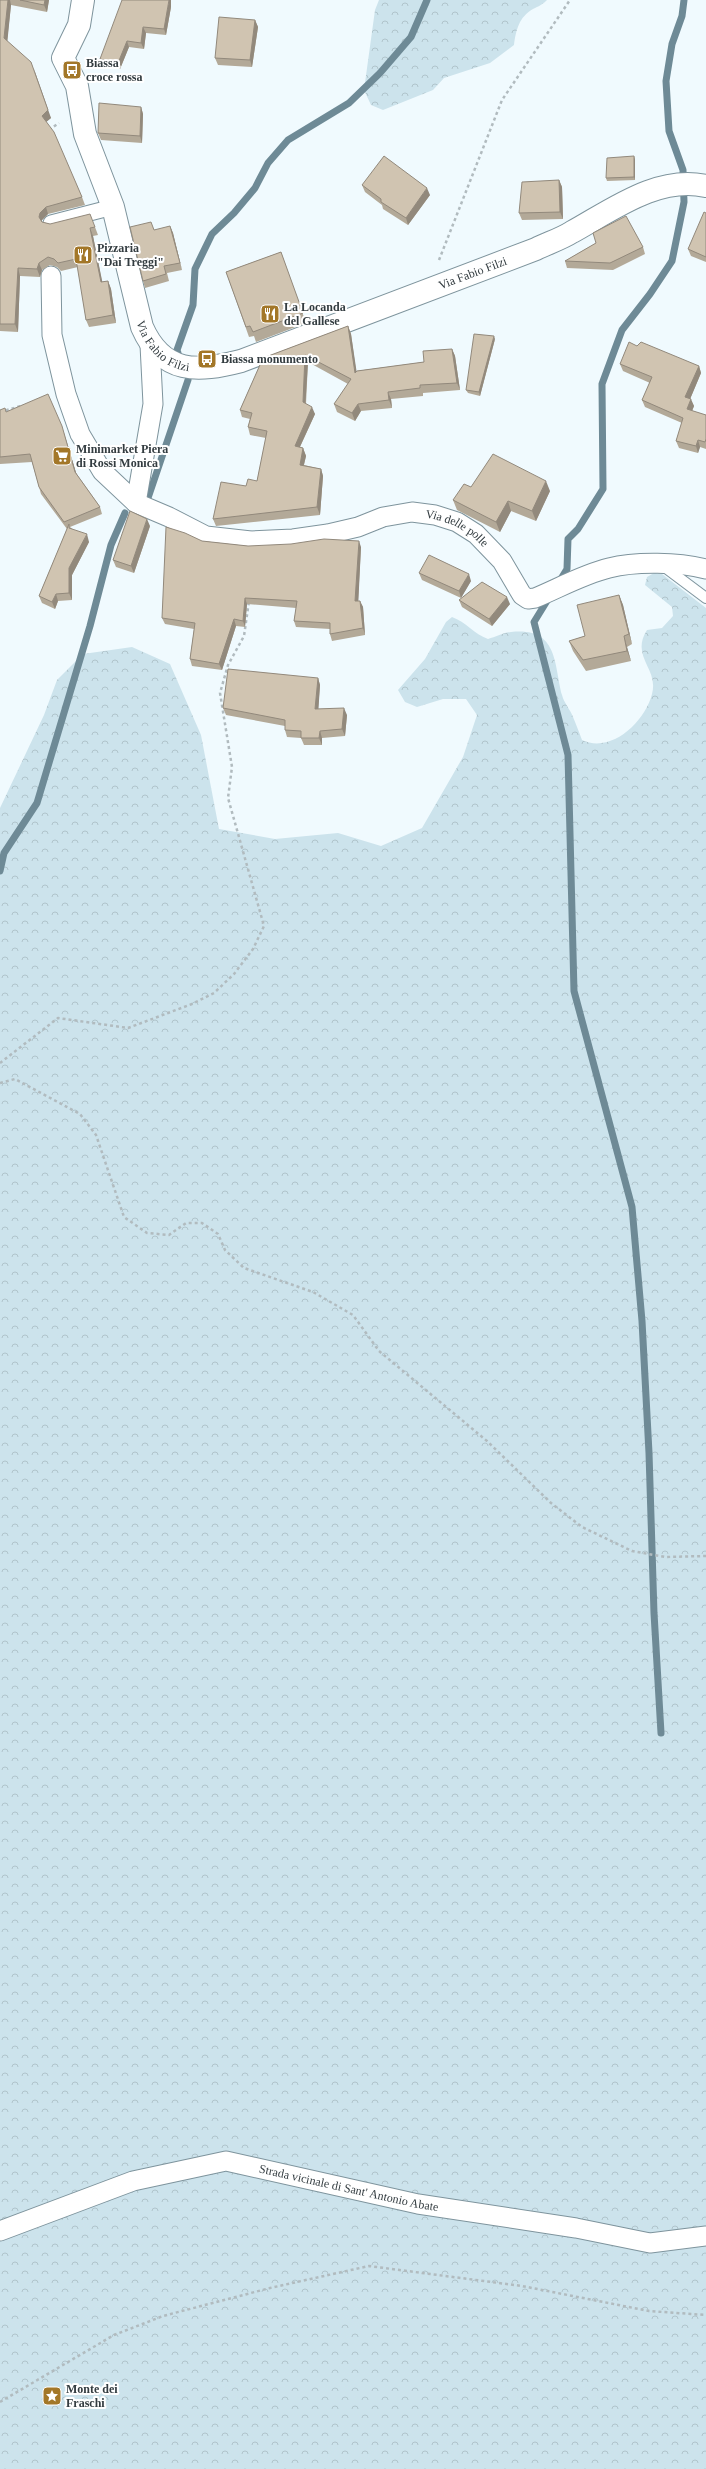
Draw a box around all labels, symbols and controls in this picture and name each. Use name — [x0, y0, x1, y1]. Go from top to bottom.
place label: Biassa croce rossa — [86, 56, 143, 84]
bus stop icon: Biassa croce rossa — [61, 59, 83, 81]
place label: Pizzaria "Dai Treggi" — [97, 241, 164, 269]
restaurant icon: Pizzaria "Dai Treggi" — [72, 244, 94, 266]
street label: Via Fabio Filzi — [437, 253, 509, 292]
place label: La Locanda del Gallese — [284, 300, 346, 328]
restaurant icon: La Locanda del Gallese — [259, 303, 281, 325]
street label: Via Fabio Filzi — [134, 319, 191, 374]
bus stop icon: Biassa monumento — [196, 348, 218, 370]
place label: Biassa monumento — [221, 352, 318, 366]
place label: Minimarket Piera di Rossi Monica — [76, 442, 168, 470]
supermarket icon: Minimarket Piera di Rossi Monica — [51, 445, 73, 467]
street label: Via delle polle — [425, 507, 492, 550]
street label: Strada vicinale di Sant' Antonio Abate — [258, 2162, 439, 2214]
place label: Monte dei Fraschi — [66, 2382, 118, 2410]
place icon: Monte dei Fraschi — [41, 2385, 63, 2407]

